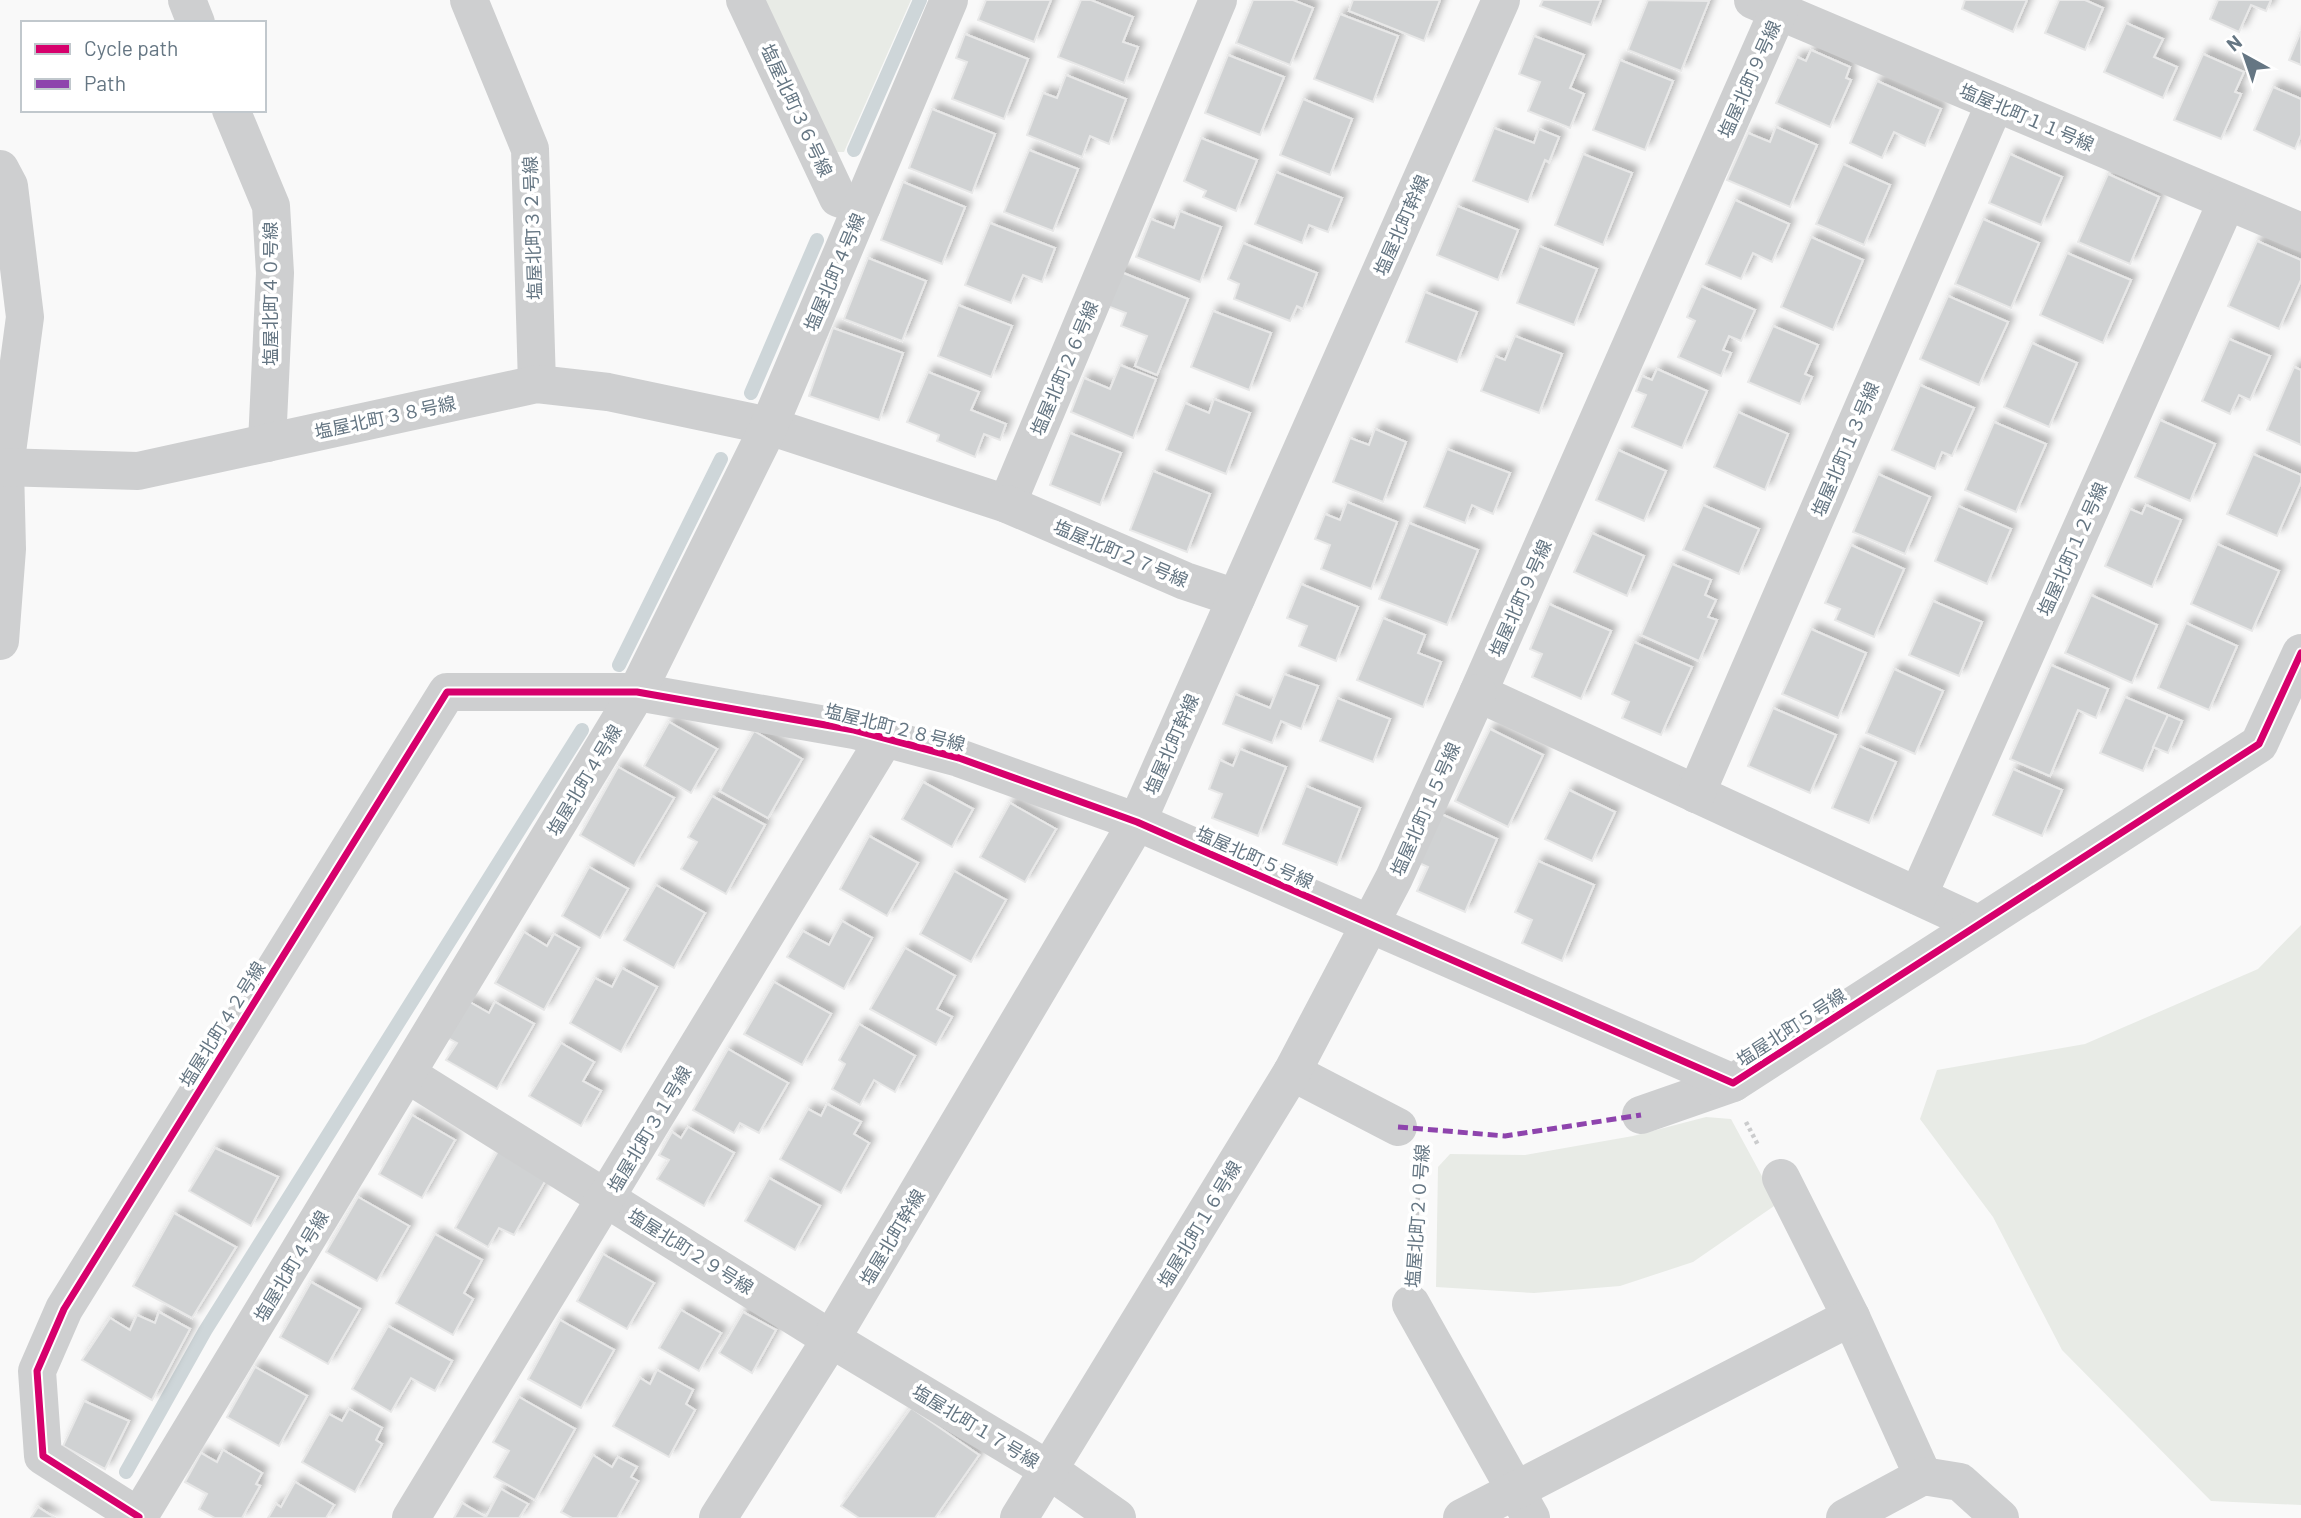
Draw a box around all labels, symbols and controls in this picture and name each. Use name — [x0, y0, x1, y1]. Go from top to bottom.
street label: 塩屋北町９号線 — [1713, 17, 1785, 141]
legend — [21, 21, 266, 112]
north arrow — [2210, 21, 2280, 91]
text: N — [2222, 30, 2246, 55]
text: Cycle path — [84, 35, 178, 60]
street label: 塩屋北町３６号線 — [757, 40, 837, 180]
text: Path — [84, 70, 126, 95]
street label: 塩屋北町１１号線 — [1956, 79, 2098, 155]
street label: 塩屋北町３２号線 — [518, 156, 546, 300]
street label: 塩屋北町幹線 — [1369, 171, 1433, 279]
street label: 塩屋北町４号線 — [799, 210, 869, 334]
street label: 塩屋北町４０号線 — [259, 222, 281, 366]
street label: 塩屋北町２６号線 — [1026, 297, 1102, 439]
street label: 塩屋北町１３号線 — [1807, 378, 1883, 520]
street label: 塩屋北町３８号線 — [312, 391, 458, 443]
street label: 塩屋北町１２号線 — [2033, 479, 2111, 619]
street label: 塩屋北町２７号線 — [1050, 515, 1192, 591]
street label: 塩屋北町９号線 — [1484, 536, 1556, 660]
street label: 塩屋北町幹線 — [1139, 690, 1203, 798]
street label: 塩屋北町２８号線 — [822, 699, 968, 755]
street label: 塩屋北町４号線 — [542, 720, 626, 840]
street label: 塩屋北町１５号線 — [1386, 739, 1464, 879]
street label: 塩屋北町５号線 — [1193, 821, 1317, 893]
street label: 塩屋北町４２号線 — [175, 957, 269, 1091]
street label: 塩屋北町５号線 — [1732, 983, 1850, 1071]
street label: 塩屋北町３１号線 — [602, 1062, 696, 1196]
street label: 塩屋北町２０号線 — [1401, 1143, 1433, 1289]
street label: 塩屋北町１６号線 — [1152, 1157, 1246, 1291]
street label: 塩屋北町幹線 — [855, 1185, 929, 1289]
street label: 塩屋北町２９号線 — [624, 1204, 758, 1298]
street label: 塩屋北町４号線 — [249, 1206, 333, 1326]
street label: 塩屋北町１７号線 — [909, 1379, 1043, 1473]

